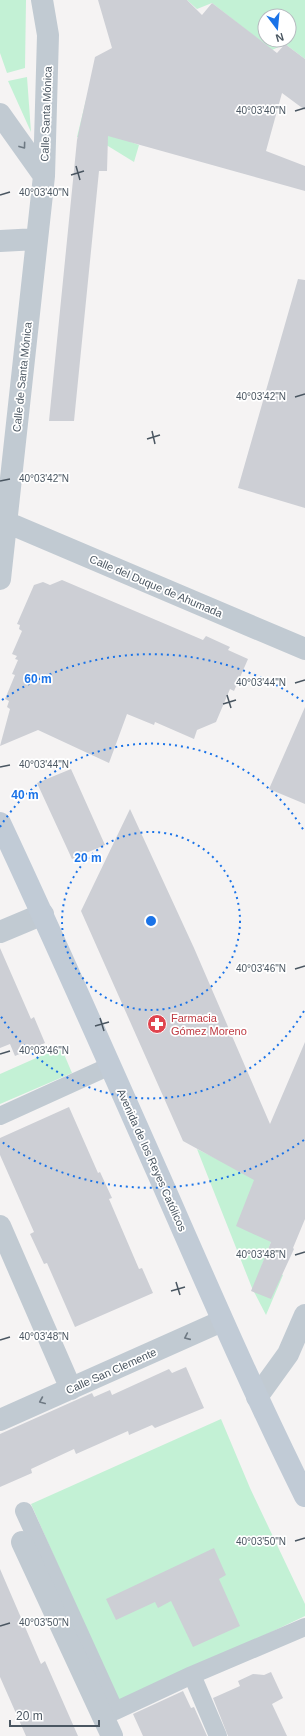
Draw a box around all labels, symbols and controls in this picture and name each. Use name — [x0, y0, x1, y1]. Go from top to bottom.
north arrow — [257, 8, 297, 48]
text: N — [274, 31, 285, 44]
street label: Calle Santa Mónica — [38, 65, 54, 162]
text: 40°03'40"N — [236, 105, 286, 116]
one-way arrow — [18, 141, 25, 148]
text: 40°03'40"N — [19, 187, 69, 198]
street label: Calle de Santa Mónica — [10, 320, 34, 433]
text: 40°03'42"N — [236, 391, 286, 402]
text: 40°03'42"N — [19, 473, 69, 484]
street label: Calle del Duque de Ahumada — [88, 553, 225, 620]
text: 60 m — [24, 672, 52, 686]
text: 40°03'44"N — [236, 677, 286, 688]
text: 40°03'44"N — [19, 759, 69, 770]
text: 40 m — [11, 788, 39, 802]
text: 20 m — [74, 851, 102, 865]
centre of rings — [144, 914, 158, 928]
text: 40°03'46"N — [236, 963, 286, 974]
place label: Farmacia Gómez Moreno — [171, 1012, 247, 1037]
pharmacy icon: Farmacia Gómez Moreno — [146, 1013, 168, 1035]
text: 40°03'46"N — [19, 1045, 69, 1056]
street label: Avenida de los Reyes Católicos — [115, 1087, 189, 1233]
text: 40°03'48"N — [236, 1249, 286, 1260]
text: 40°03'48"N — [19, 1331, 69, 1342]
one-way arrow — [183, 1333, 190, 1341]
street label: Calle San Clemente — [64, 1346, 158, 1396]
one-way arrow — [39, 1397, 46, 1405]
text: 40°03'50"N — [236, 1536, 286, 1547]
text: 40°03'50"N — [19, 1617, 69, 1628]
scale bar — [10, 1702, 99, 1728]
text: 20 m — [16, 1709, 43, 1723]

